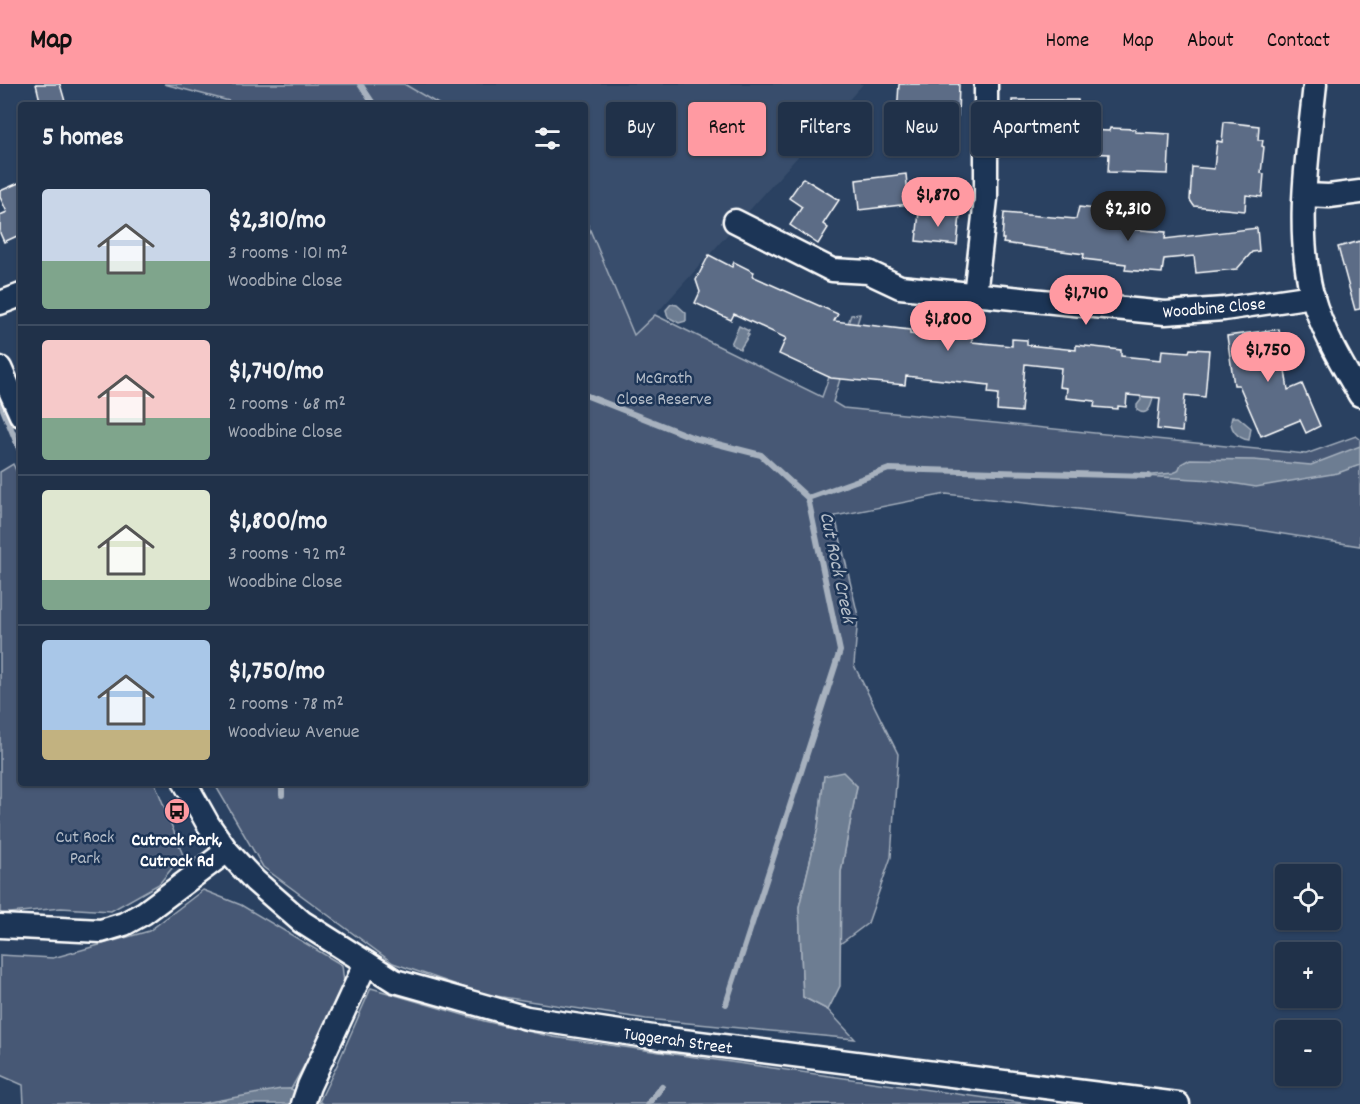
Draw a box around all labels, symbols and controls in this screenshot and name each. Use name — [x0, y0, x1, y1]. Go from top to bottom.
text: Map — [30, 22, 72, 62]
text: Home — [1045, 27, 1089, 57]
text: Map — [1122, 27, 1154, 57]
text: About — [1187, 27, 1234, 57]
text: Contact — [1267, 27, 1330, 57]
chip: Buy — [606, 102, 676, 156]
chip: Rent — [688, 102, 766, 156]
chip: Filters — [778, 102, 872, 156]
chip: New — [884, 102, 959, 156]
chip: Apartment — [971, 102, 1101, 156]
text: 5 homes — [42, 120, 124, 157]
icon: filters — [531, 122, 564, 155]
pin: $1,870 — [889, 177, 987, 228]
text: $1,870 — [916, 182, 960, 210]
pin: $2,310 — [1079, 191, 1177, 242]
text: $2,310 — [1105, 196, 1151, 224]
text: $2,310/mo — [228, 203, 326, 240]
icon: home — [90, 213, 162, 285]
text: 3 rooms · 101 m² — [228, 240, 348, 268]
text: Woodbine Close — [228, 268, 342, 296]
pin: $1,740 — [1037, 275, 1135, 326]
text: $1,740 — [1063, 280, 1109, 308]
street label: Woodbine Close — [1162, 293, 1267, 326]
pin: $1,800 — [899, 301, 997, 352]
text: $1,800 — [924, 306, 972, 334]
pin: $1,750 — [1219, 332, 1317, 383]
text: $1,750 — [1245, 337, 1291, 365]
text: $1,740/mo — [228, 354, 324, 391]
icon: home — [90, 364, 162, 436]
park label: McGrath Close Reserve — [616, 367, 712, 413]
text: 2 rooms · 68 m² — [228, 391, 346, 419]
text: Woodbine Close — [228, 419, 342, 447]
text: $1,800/mo — [228, 504, 327, 541]
water label: Cut Rock Creek — [811, 509, 862, 628]
icon: home — [90, 514, 162, 586]
text: 3 rooms · 92 m² — [228, 541, 346, 569]
text: Woodbine Close — [228, 569, 342, 597]
text: $1,750/mo — [228, 654, 325, 691]
icon: home — [90, 664, 162, 736]
text: 2 rooms · 78 m² — [228, 691, 344, 719]
text: Woodview Avenue — [228, 719, 360, 747]
bus stop icon: Cutrock Park, Cutrock Rd — [162, 796, 192, 826]
park label: Cut Rock Park — [56, 826, 114, 872]
place label: Cutrock Park, Cutrock Rd — [132, 829, 222, 875]
map controls — [1275, 864, 1341, 1086]
button: locate — [1275, 864, 1341, 930]
button: + — [1275, 942, 1341, 1008]
button: − — [1275, 1020, 1341, 1086]
street label: Tuggerah Street — [622, 1022, 734, 1063]

